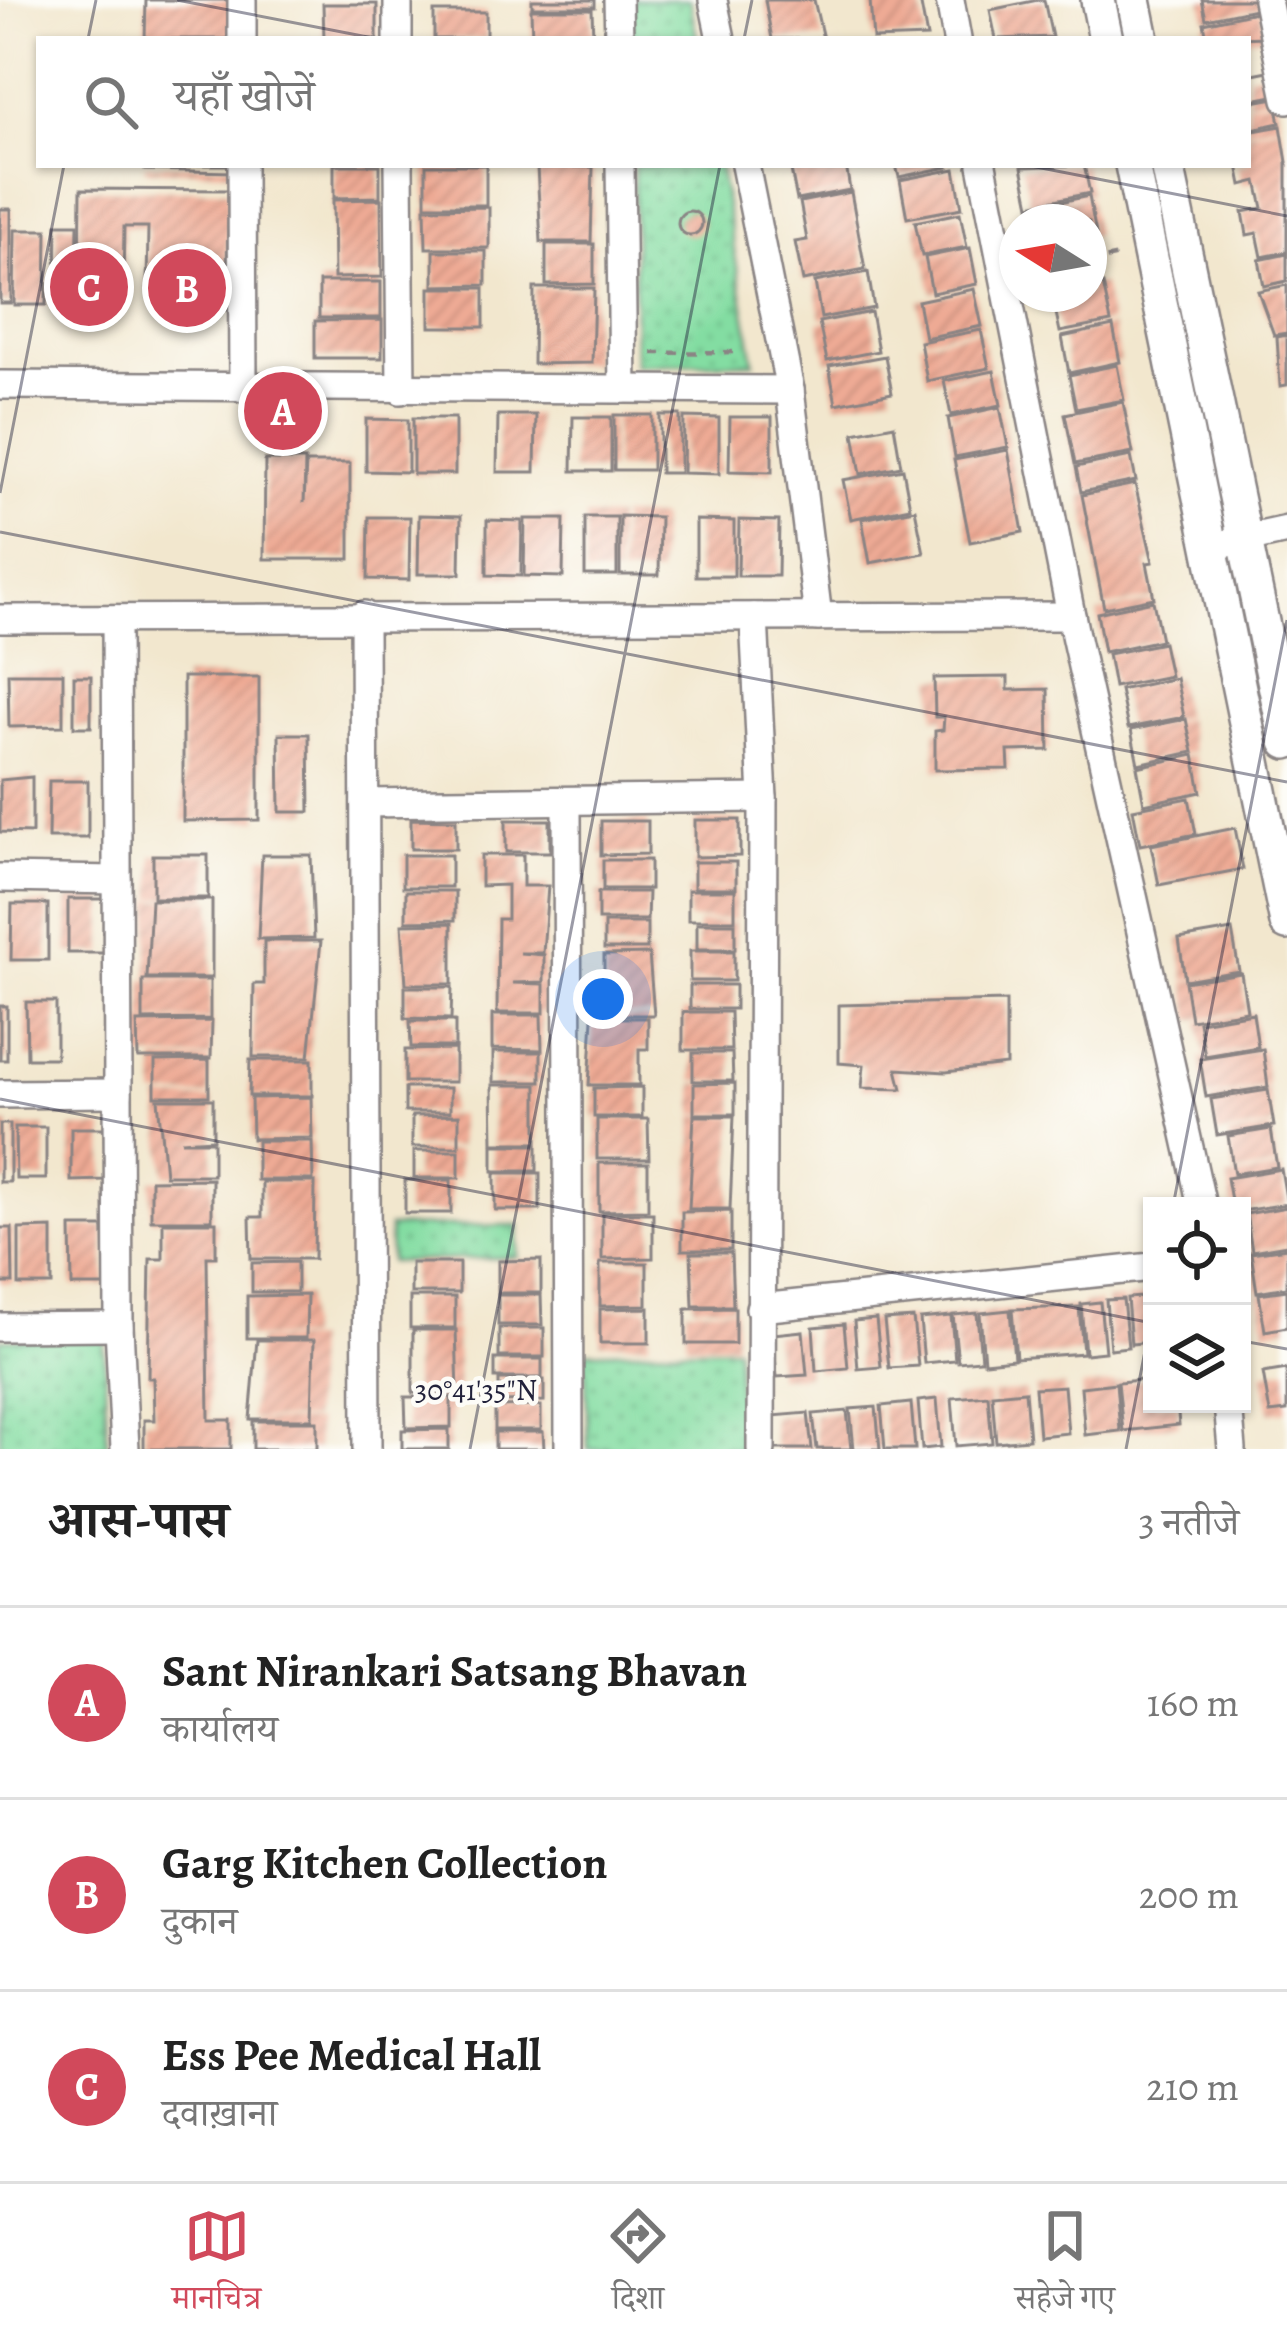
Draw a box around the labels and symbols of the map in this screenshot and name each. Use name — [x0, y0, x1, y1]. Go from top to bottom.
north arrow — [999, 204, 1107, 312]
pin: C — [50, 242, 128, 332]
pin: B — [148, 243, 226, 333]
pin: A — [244, 366, 322, 456]
your location — [573, 969, 633, 1029]
text: 30°41'35"N — [415, 1370, 537, 1410]

